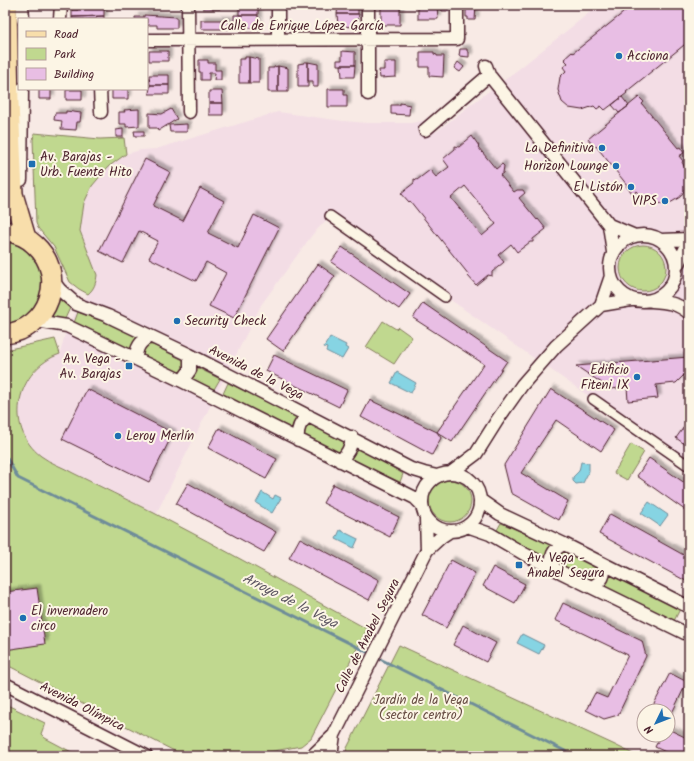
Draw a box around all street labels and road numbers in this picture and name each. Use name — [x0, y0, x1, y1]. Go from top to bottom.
street label: Calle de Enrique López García — [220, 16, 384, 37]
street label: Avenida de la Vega — [205, 340, 307, 406]
street label: Calle de Anabel Segura — [330, 575, 406, 697]
street label: Avenida Olímpica — [36, 677, 128, 737]

